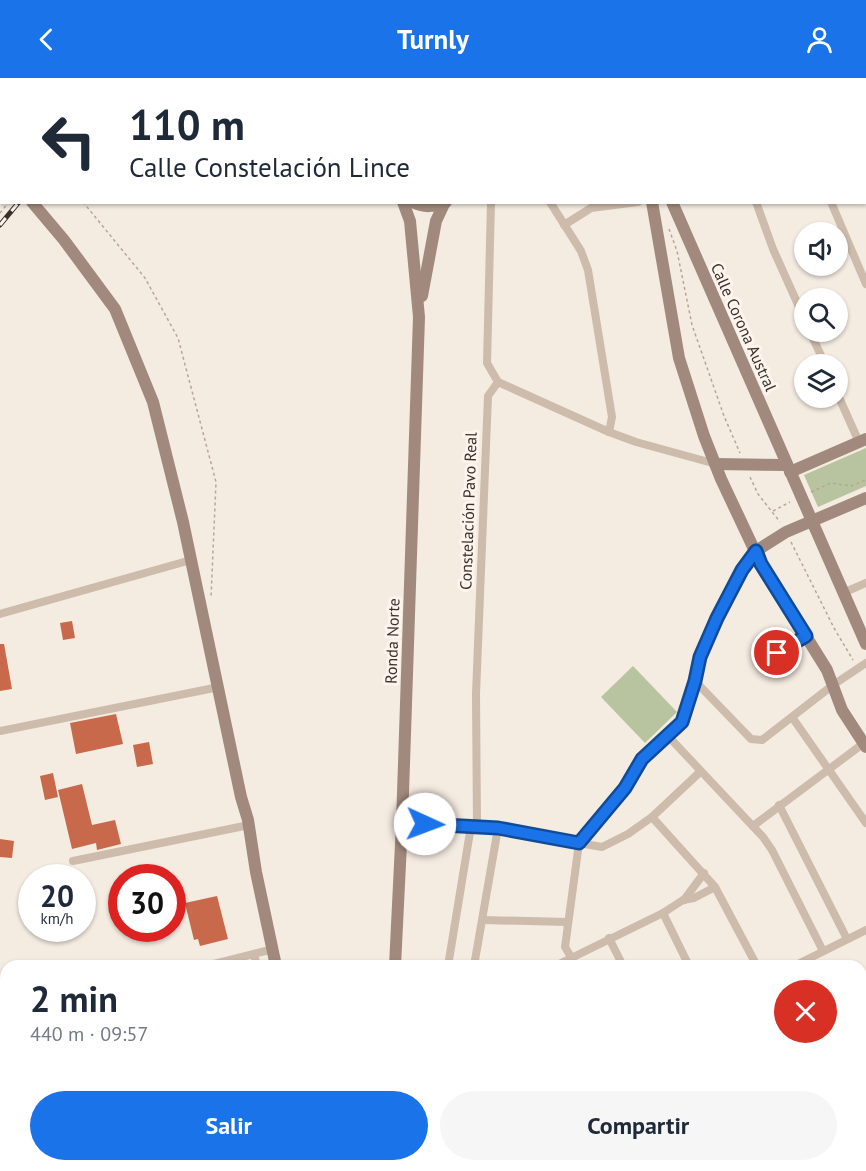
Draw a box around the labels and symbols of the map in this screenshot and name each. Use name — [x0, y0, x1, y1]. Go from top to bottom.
street label: Calle Corona Austral — [707, 260, 781, 395]
street label: Constelación Pavo Real — [455, 431, 481, 590]
street label: Ronda Norte — [381, 598, 403, 684]
pin — [751, 627, 802, 678]
position arrow — [393, 792, 457, 856]
speed limit sign: 30 — [108, 864, 186, 942]

